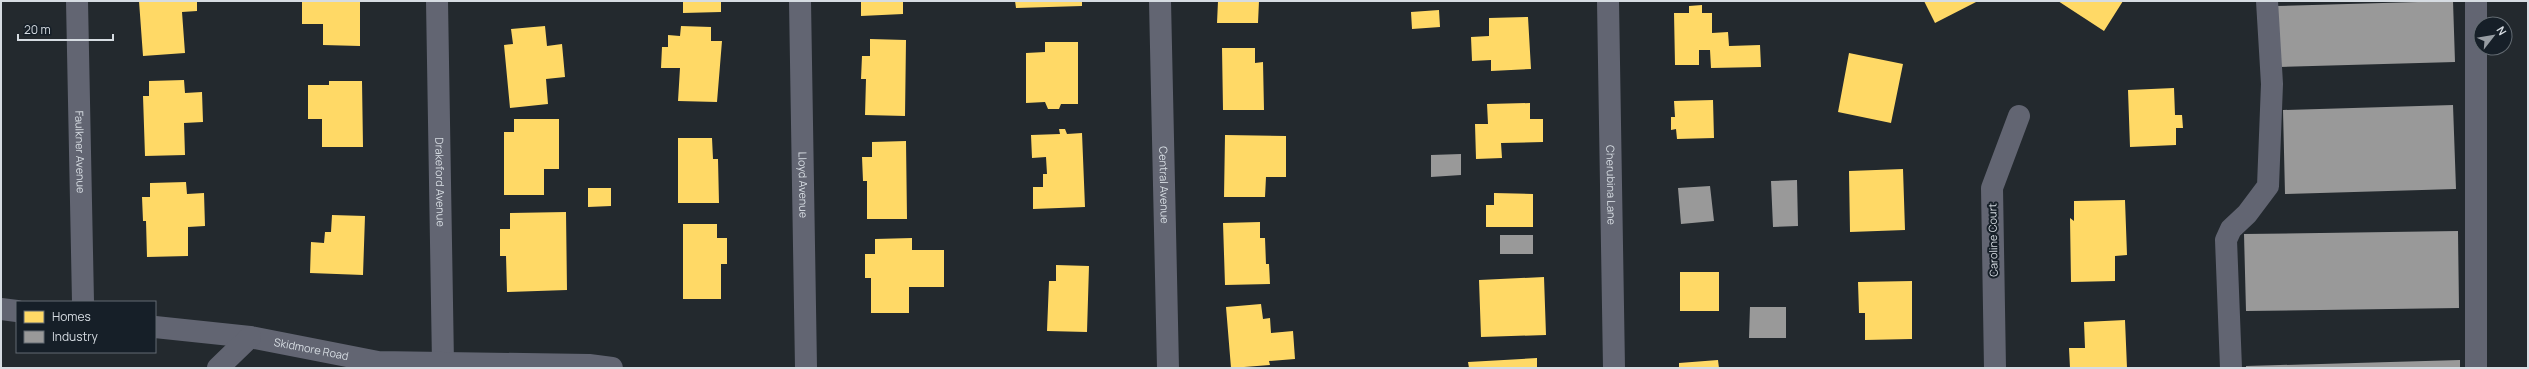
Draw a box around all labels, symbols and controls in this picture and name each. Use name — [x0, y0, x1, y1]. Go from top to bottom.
scale bar — [18, 16, 113, 42]
north arrow — [2473, 16, 2513, 56]
text: 20 m — [24, 21, 51, 38]
text: N — [2494, 23, 2511, 38]
street label: Faulkner Avenue — [72, 110, 89, 194]
street label: Drakeford Avenue — [432, 137, 449, 227]
street label: Cherubina Lane — [1603, 145, 1620, 226]
street label: Central Avenue — [1156, 146, 1173, 224]
street label: Lloyd Avenue — [795, 152, 812, 219]
street label: Caroline Court — [1984, 203, 2001, 277]
legend — [16, 301, 156, 353]
text: Homes — [52, 308, 91, 325]
text: Industry — [52, 328, 98, 345]
street label: Skidmore Road — [273, 334, 350, 363]

